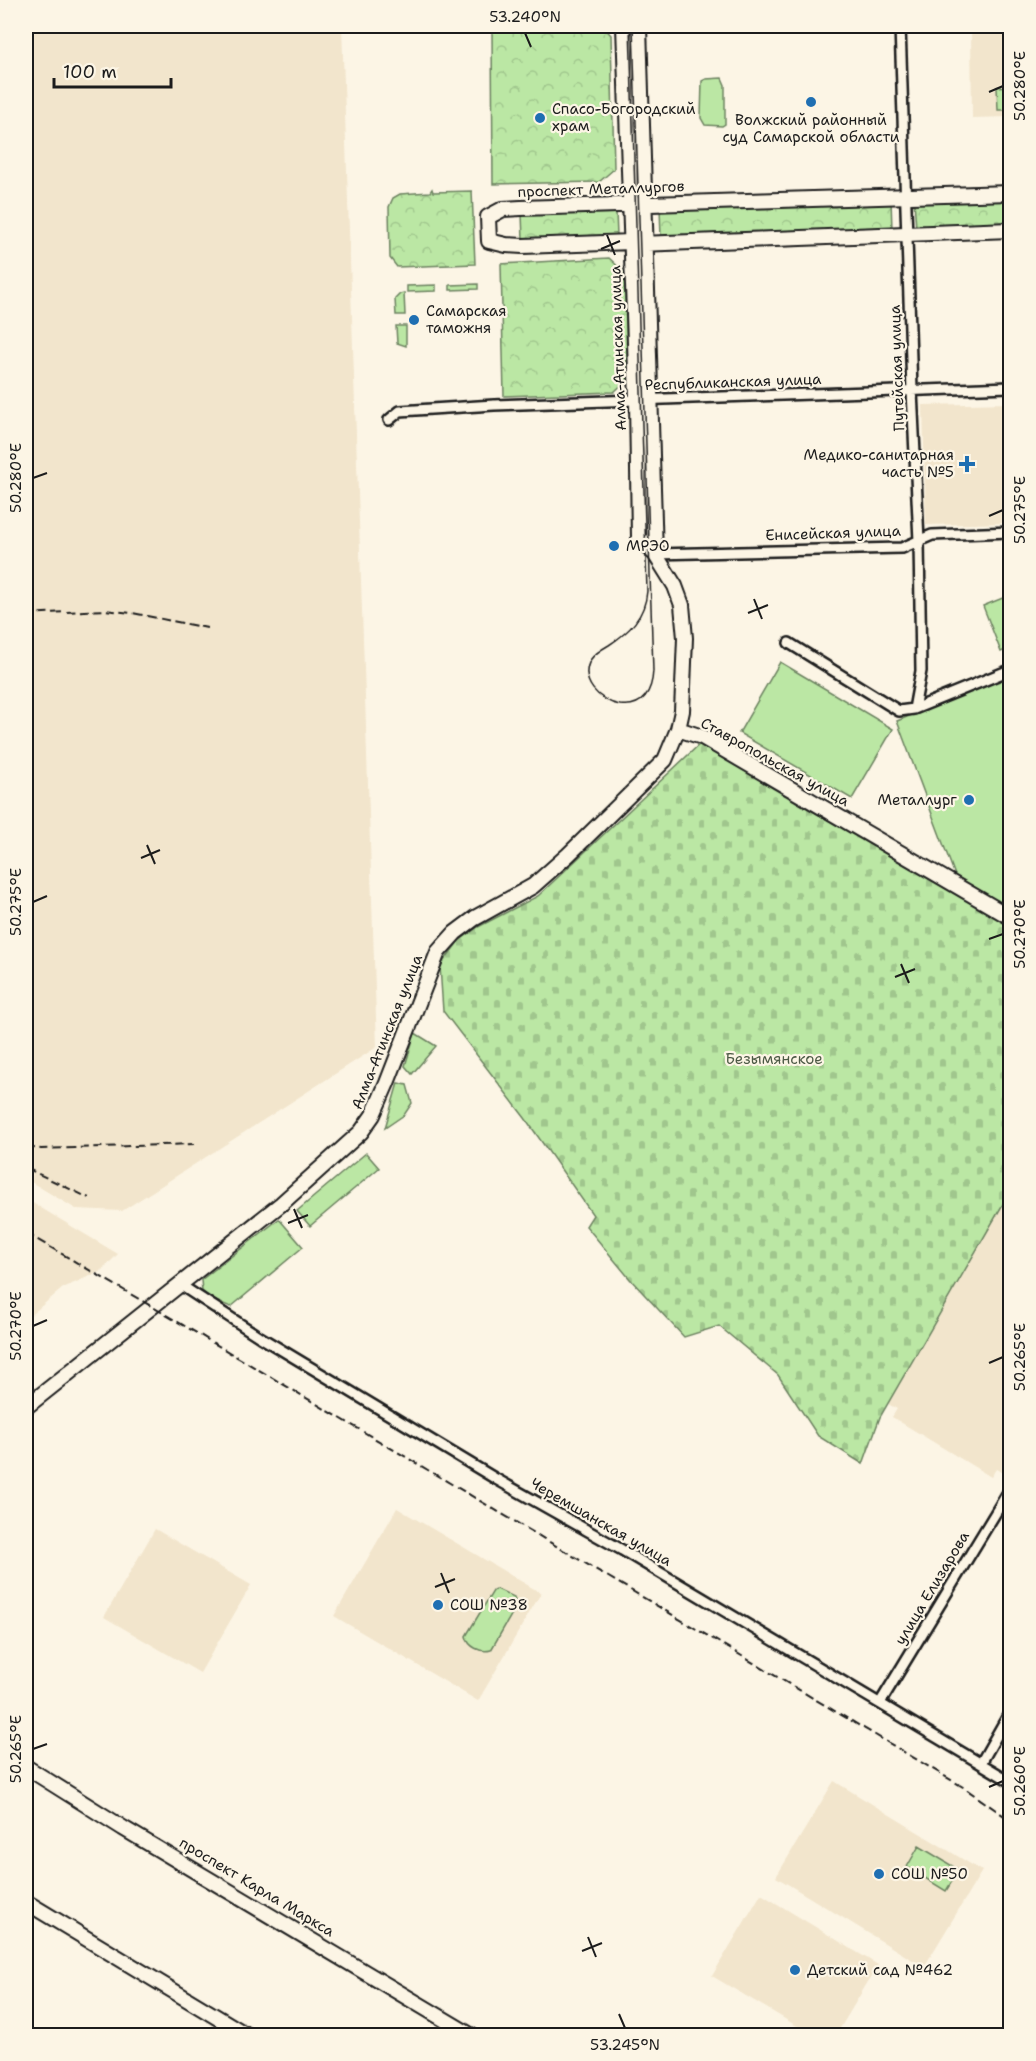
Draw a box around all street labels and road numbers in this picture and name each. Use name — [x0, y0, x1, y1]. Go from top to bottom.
street label: проспект Металлургов — [517, 176, 685, 202]
street label: Алма-Атинская улица — [605, 264, 631, 431]
street label: Путейская улица — [885, 304, 909, 431]
street label: Республиканская улица — [644, 369, 822, 395]
street label: Енисейская улица — [765, 521, 902, 545]
street label: Ставропольская улица — [697, 713, 853, 812]
street label: Алма-Атинская улица — [347, 951, 427, 1112]
street label: Черемшанская улица — [527, 1473, 676, 1571]
street label: улица Елизарова — [890, 1527, 974, 1649]
street label: проспект Карла Маркса — [176, 1833, 339, 1942]

